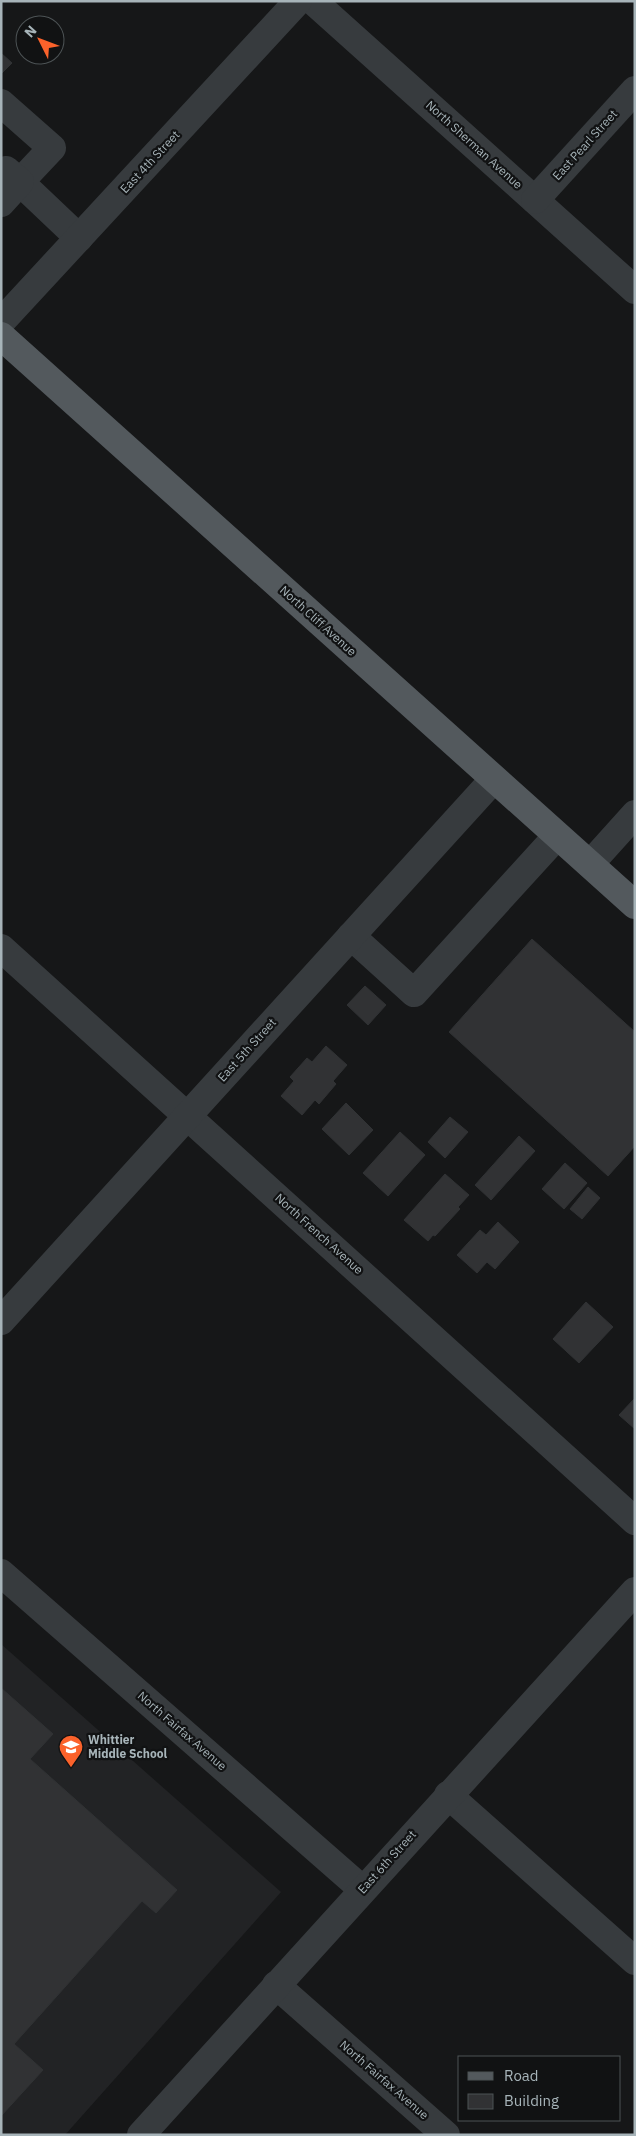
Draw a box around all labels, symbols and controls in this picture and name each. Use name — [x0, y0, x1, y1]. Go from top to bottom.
north arrow — [15, 15, 65, 65]
text: N — [20, 22, 40, 41]
street label: North Sherman Avenue — [423, 97, 526, 192]
street label: East Pearl Street — [549, 106, 620, 183]
street label: East 4th Street — [117, 127, 182, 196]
street label: North Cliff Avenue — [277, 582, 360, 659]
street label: East 5th Street — [214, 1015, 279, 1084]
street label: North French Avenue — [272, 1190, 367, 1277]
street label: North Fairfax Avenue — [135, 1688, 230, 1774]
place label: Whittier Middle School — [88, 1732, 167, 1761]
school or university icon: Whittier Middle School — [58, 1734, 84, 1768]
street label: East 6th Street — [354, 1827, 419, 1896]
street label: North Fairfax Avenue — [337, 2037, 432, 2123]
legend — [458, 2056, 621, 2121]
text: Road — [504, 2066, 539, 2085]
text: Building — [504, 2091, 559, 2110]

